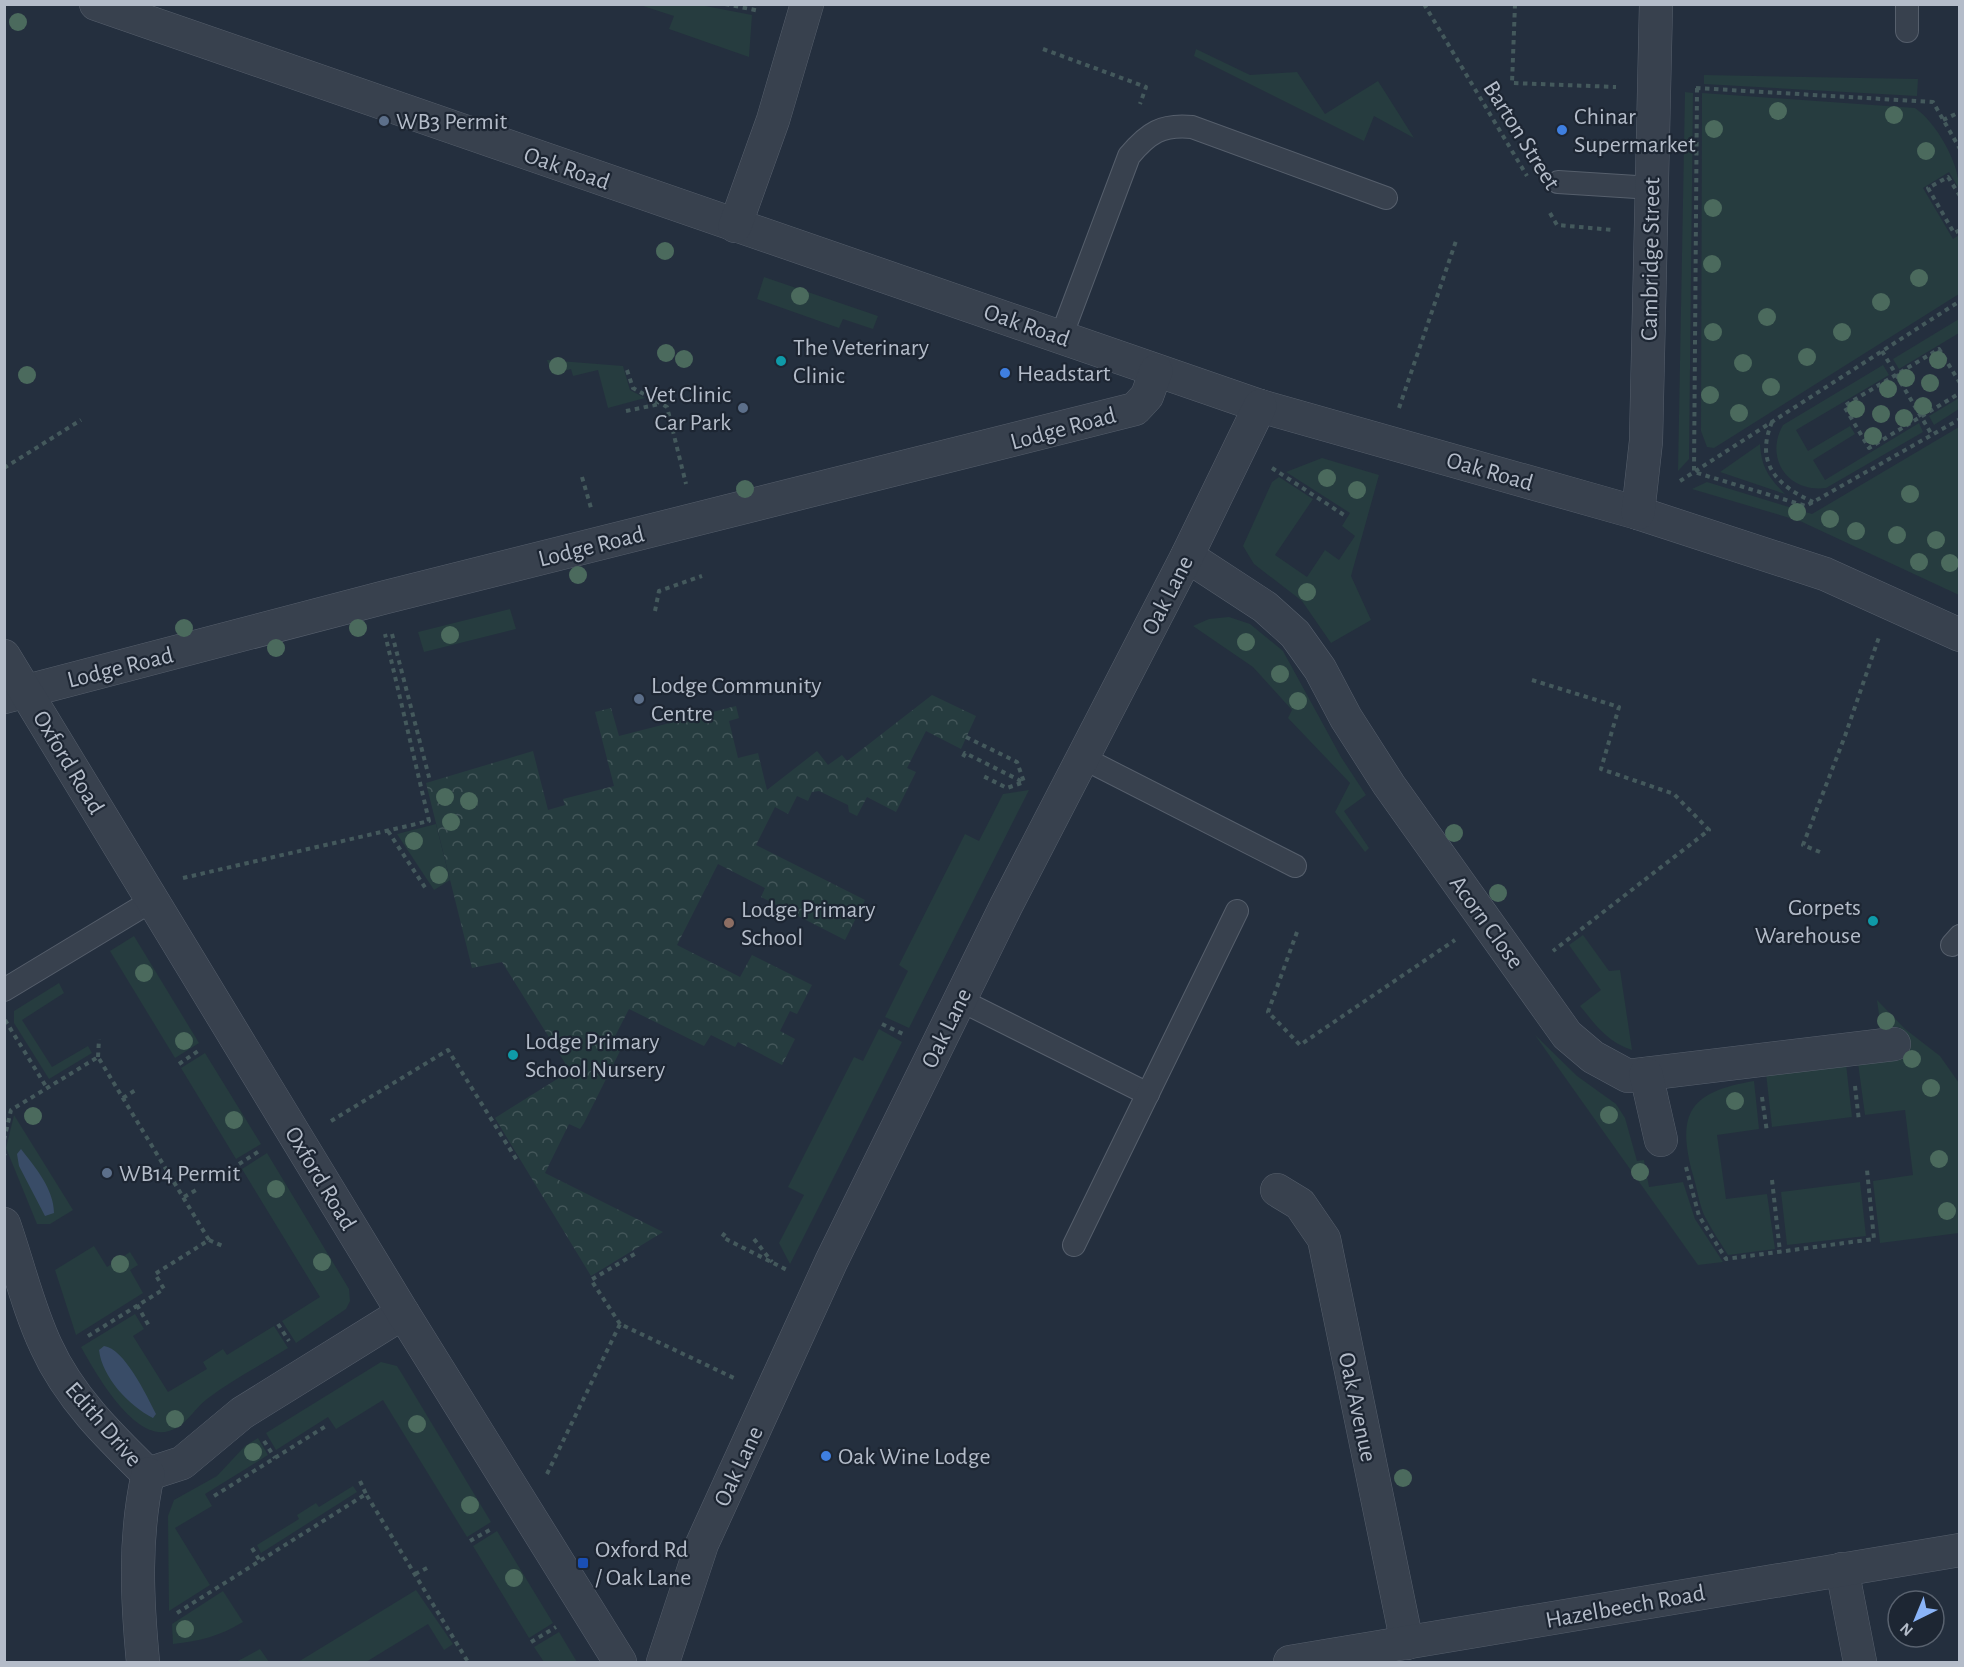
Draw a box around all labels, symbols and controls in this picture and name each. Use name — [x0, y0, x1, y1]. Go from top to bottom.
street label: Barton Street — [1478, 77, 1564, 194]
place label: Chinar Supermarket — [1574, 105, 1696, 157]
place label: WB3 Permit — [396, 110, 507, 134]
marker: WB3 Permit — [377, 114, 391, 128]
marker: Chinar Supermarket — [1555, 123, 1569, 137]
street label: Oak Road — [521, 143, 613, 195]
street label: Cambridge Street — [1638, 177, 1664, 341]
street label: Oak Road — [981, 300, 1073, 352]
place label: The Veterinary Clinic — [793, 336, 929, 388]
marker: The Veterinary Clinic — [774, 354, 788, 368]
place label: Headstart — [1017, 362, 1111, 386]
marker: Headstart — [998, 366, 1012, 380]
place label: Vet Clinic Car Park — [644, 383, 731, 435]
marker: Vet Clinic Car Park — [736, 401, 750, 415]
street label: Lodge Road — [1008, 403, 1119, 455]
street label: Oak Road — [1444, 448, 1536, 496]
street label: Lodge Road — [536, 522, 647, 572]
street label: Oak Lane — [1138, 552, 1198, 639]
street label: Lodge Road — [65, 643, 176, 693]
place label: Lodge Community Centre — [651, 674, 821, 726]
marker: Lodge Community Centre — [632, 692, 646, 706]
street label: Oxford Road — [28, 707, 108, 818]
street label: Acorn Close — [1445, 872, 1528, 974]
place label: Gorpets Warehouse — [1755, 896, 1861, 948]
place label: Lodge Primary School — [741, 898, 876, 950]
marker: Gorpets Warehouse — [1866, 914, 1880, 928]
marker: Lodge Primary School — [722, 916, 736, 930]
street label: Oak Lane — [917, 985, 976, 1072]
place label: Lodge Primary School Nursery — [525, 1030, 665, 1082]
marker: Lodge Primary School Nursery — [506, 1048, 520, 1062]
street label: Oxford Road — [280, 1123, 360, 1234]
place label: WB14 Permit — [119, 1162, 240, 1186]
marker: WB14 Permit — [100, 1166, 114, 1180]
street label: Oak Avenue — [1334, 1350, 1380, 1464]
street label: Edith Drive — [60, 1378, 146, 1471]
street label: Oak Lane — [710, 1423, 768, 1510]
place label: Oak Wine Lodge — [838, 1445, 991, 1469]
marker: Oak Wine Lodge — [819, 1449, 833, 1463]
place label: Oxford Rd / Oak Lane — [595, 1538, 691, 1590]
marker: Oxford Rd / Oak Lane — [576, 1556, 590, 1570]
street label: Hazelbeech Road — [1544, 1581, 1707, 1633]
north arrow — [1886, 1589, 1946, 1649]
text: N — [1897, 1620, 1916, 1639]

